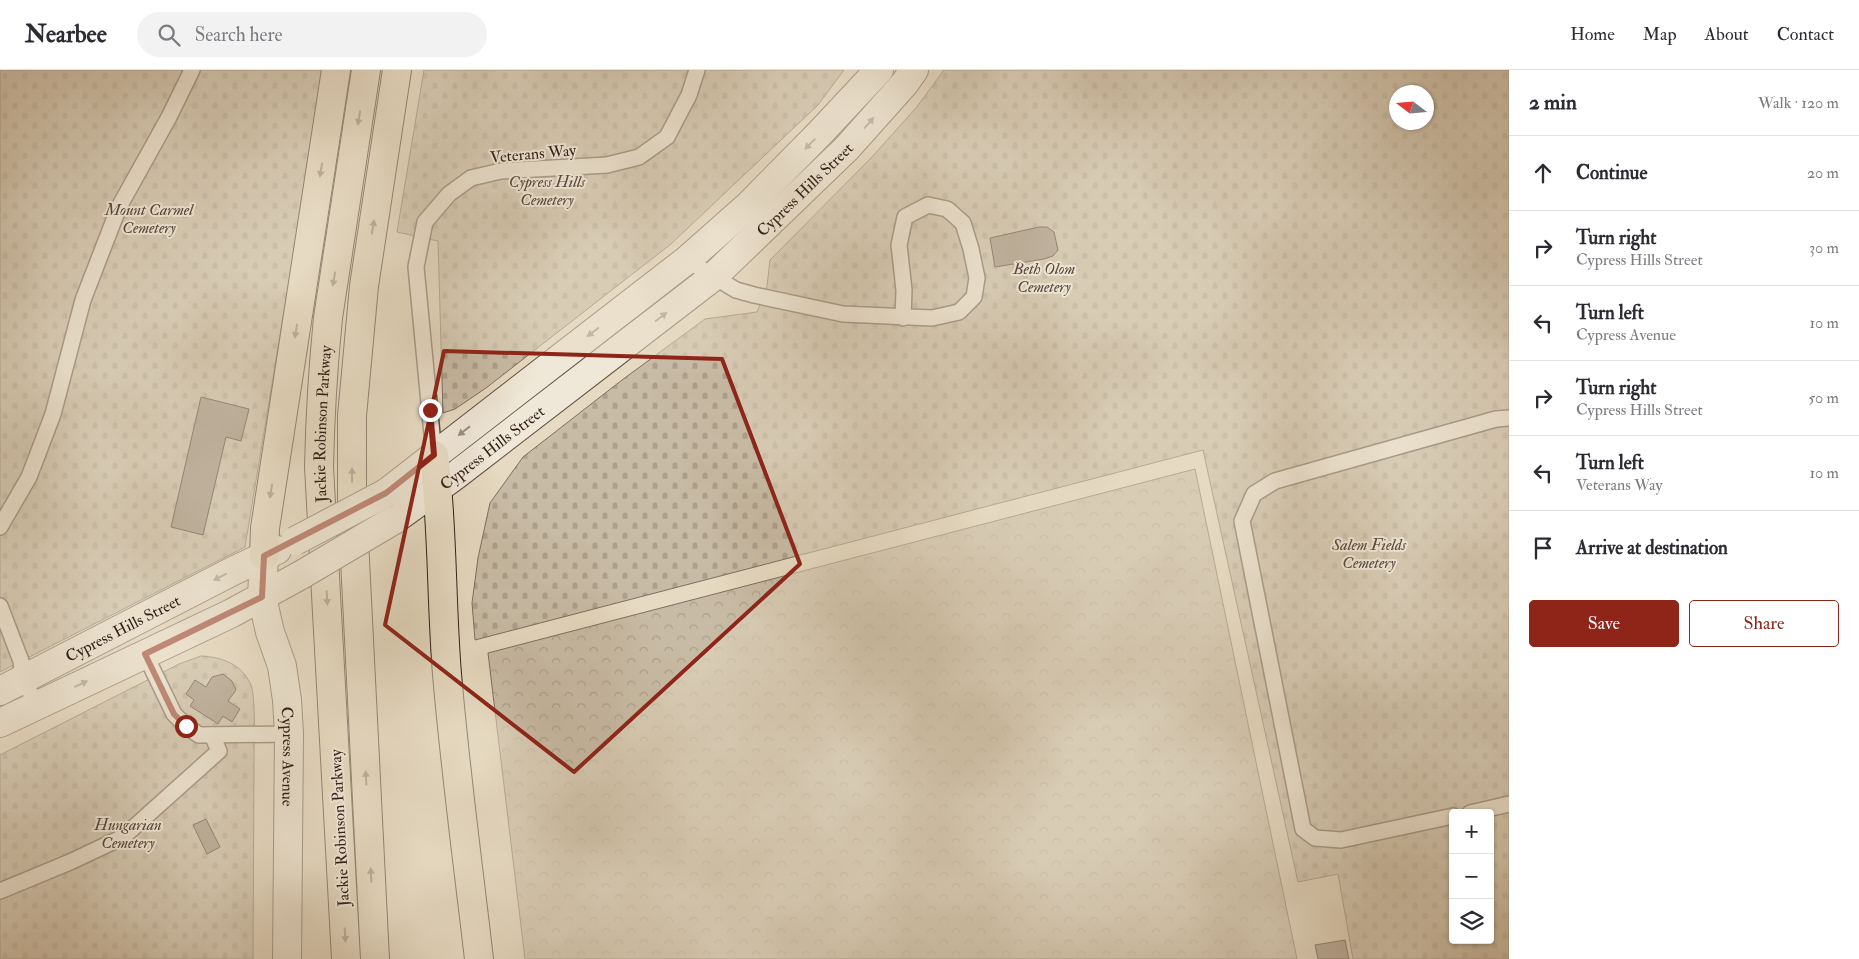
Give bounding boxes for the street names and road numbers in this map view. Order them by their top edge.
street label: Cypress Hills Street [753,139,858,241]
street label: Veterans Way [489,140,578,168]
street label: Jackie Robinson Parkway [310,344,337,504]
street label: Cypress Hills Street [436,402,549,494]
street label: Cypress Hills Street [62,591,184,667]
street label: Cypress Avenue [276,706,298,807]
street label: Jackie Robinson Parkway [326,748,355,908]

